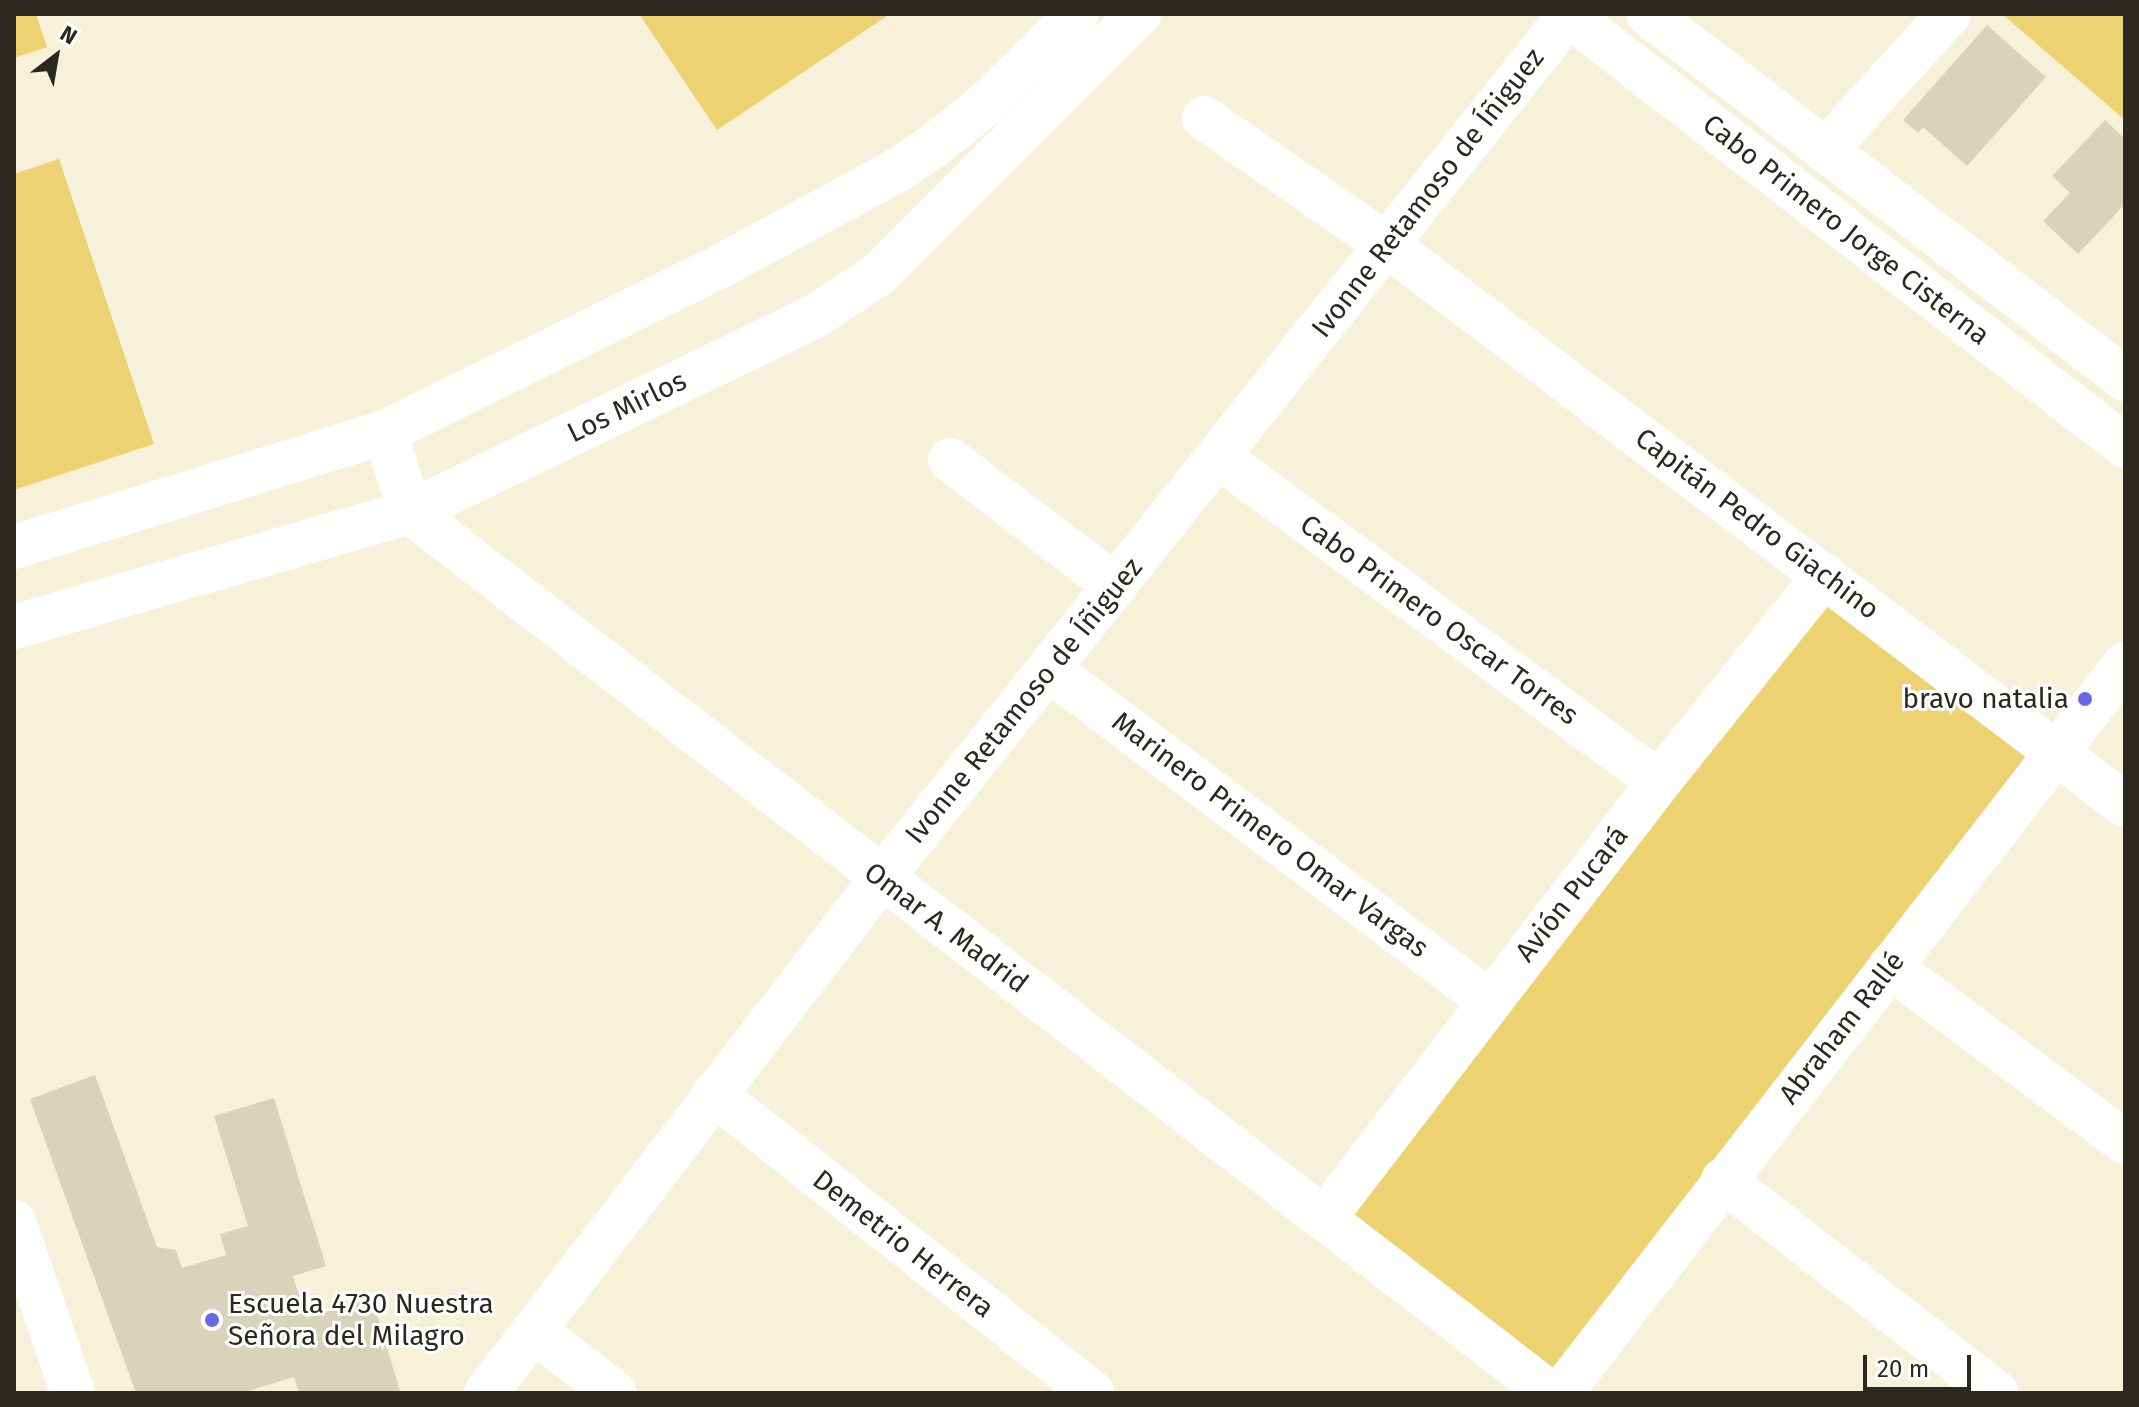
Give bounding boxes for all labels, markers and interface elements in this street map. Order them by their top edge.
north arrow [16,16,96,96]
text: N [55,20,82,50]
street label: Ivonne Retamoso de Íñiguez [1305,42,1551,344]
street label: Cabo Primero Jorge Cisterna [1696,108,1996,352]
street label: Los Mirlos [562,364,692,450]
street label: Capitán Pedro Giachino [1628,421,1886,627]
street label: Cabo Primero Oscar Torres [1293,508,1585,732]
street label: Ivonne Retamoso de Íñiguez [898,551,1150,851]
place label: bravo natalia [1902,682,2069,716]
marker: bravo natalia [2076,690,2094,708]
street label: Marinero Primero Omar Vargas [1105,705,1435,965]
street label: Avión Pucará [1509,819,1635,969]
street label: Omar A. Madrid [857,856,1035,1000]
street label: Abraham Rallé [1772,945,1912,1111]
street label: Demetrio Herrera [806,1163,1000,1325]
place label: Escuela 4730 Nuestra Señora del Milagro [228,1287,494,1353]
marker: Escuela 4730 Nuestra Señora del Milagro [203,1311,221,1329]
scale bar [1867,1339,1975,1389]
text: 20 m [1877,1355,1929,1383]

